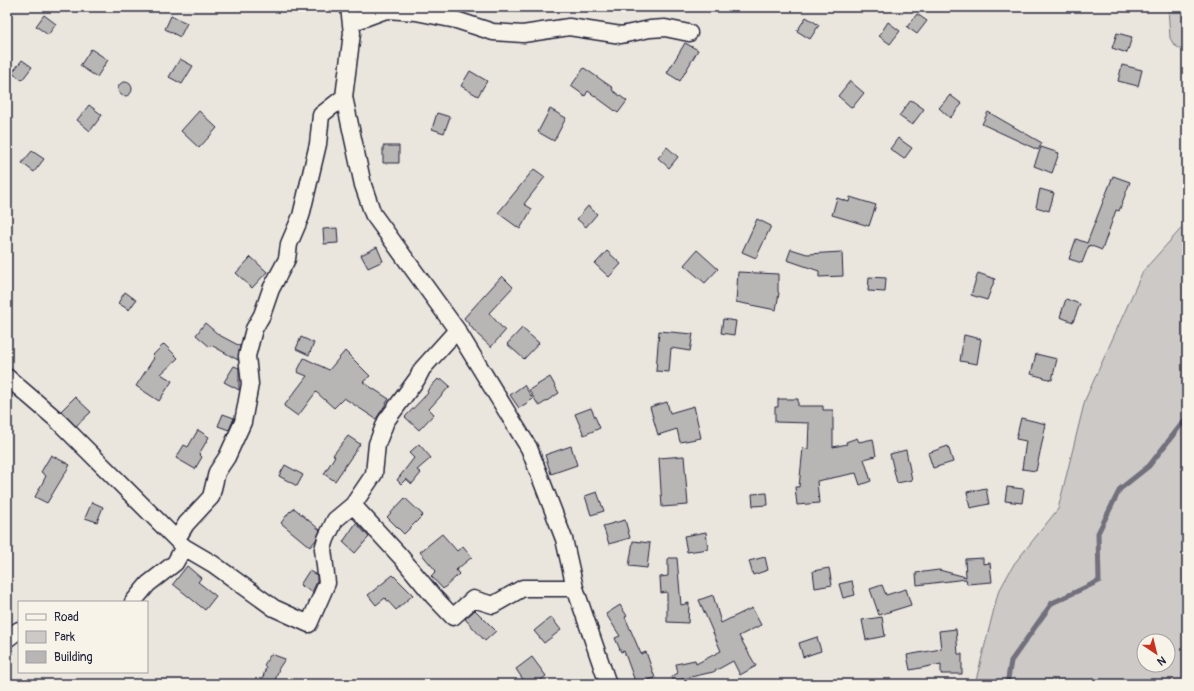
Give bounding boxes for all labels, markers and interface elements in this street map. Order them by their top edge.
legend [18,601,148,673]
text: Road [54,610,79,625]
text: Park [54,630,75,645]
north arrow [1136,633,1176,673]
text: Building [54,650,93,665]
text: N [1154,653,1168,669]

